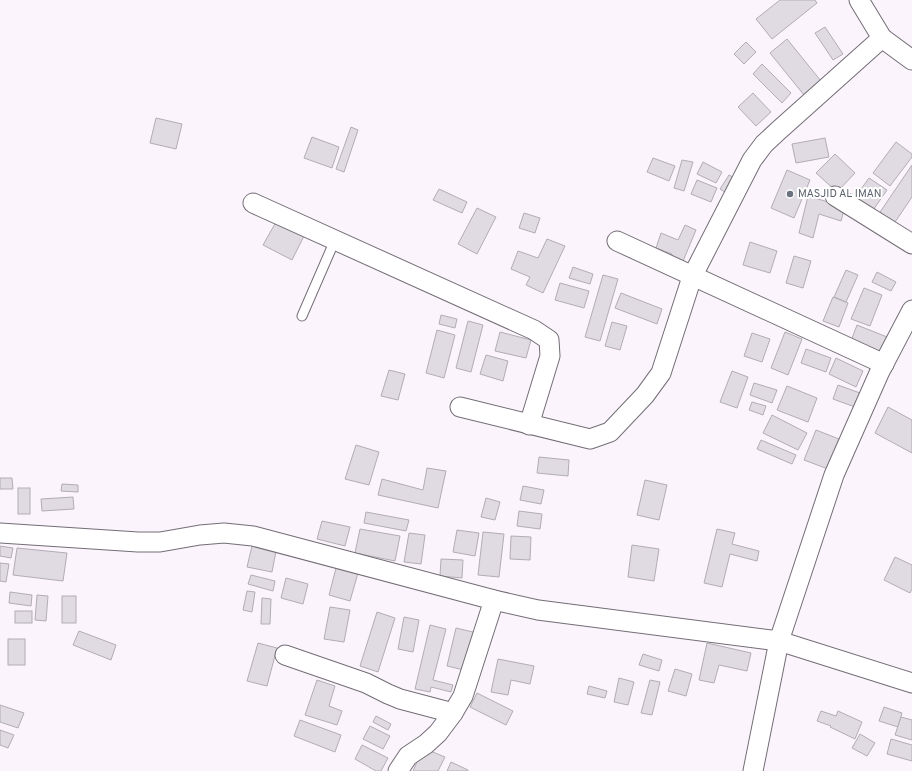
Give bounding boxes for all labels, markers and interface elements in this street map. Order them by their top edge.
place label: MASJID AL IMAN [798,187,882,201]
marker: MASJID AL IMAN [785,189,795,199]

